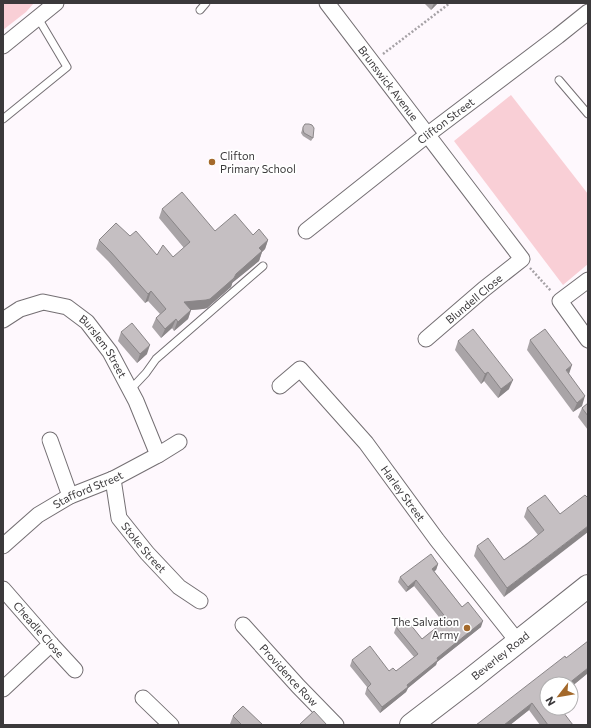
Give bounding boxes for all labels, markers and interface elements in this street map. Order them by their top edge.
street label: Brunswick Avenue [356,43,421,123]
street label: Clifton Street [414,94,477,146]
place label: Clifton Primary School [220,149,296,175]
marker: Clifton Primary School [207,157,217,167]
street label: Blundell Close [443,271,505,326]
street label: Burslem Street [77,312,130,380]
street label: Harley Street [379,463,428,524]
street label: Stafford Street [50,468,125,511]
street label: Stoke Street [119,519,169,576]
street label: Cheadle Close [11,599,67,660]
place label: The Salvation Army [391,615,459,641]
marker: The Salvation Army [462,623,472,633]
street label: Beverley Road [468,628,532,682]
street label: Providence Row [257,641,321,709]
north arrow [539,676,579,716]
text: N [542,695,558,708]

